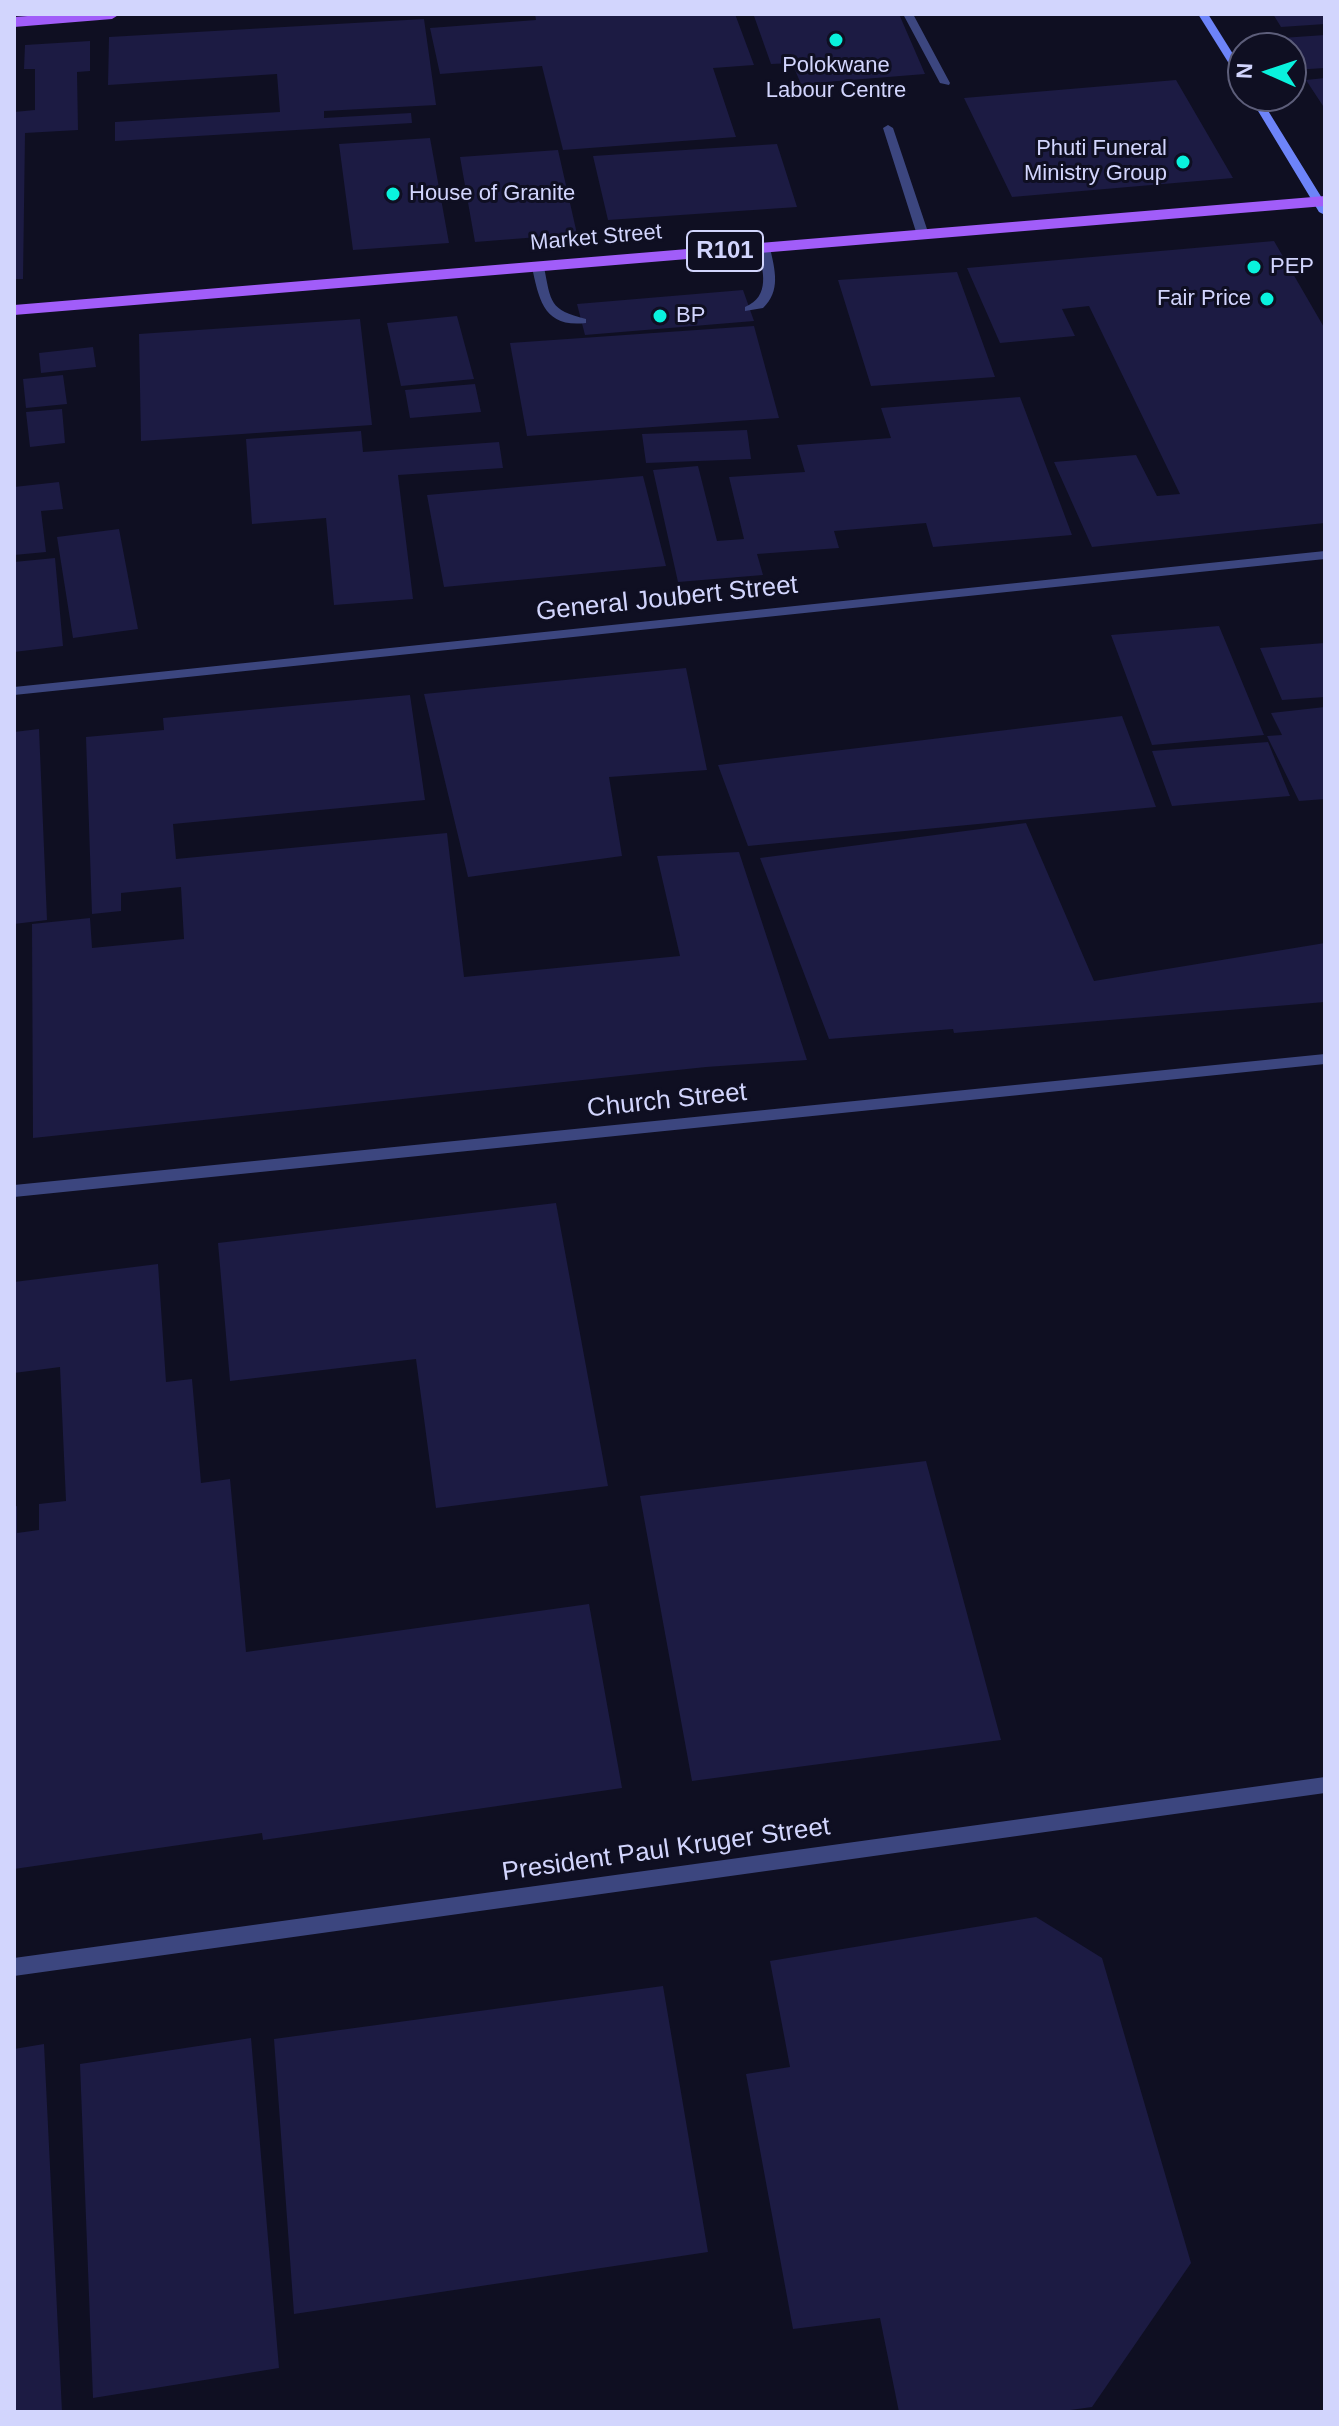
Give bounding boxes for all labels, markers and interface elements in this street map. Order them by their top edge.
marker: Polokwane Labour Centre [827,31,845,49]
north arrow [1227,32,1307,112]
place label: Polokwane Labour Centre [766,53,906,104]
text: N [1232,62,1257,79]
place label: Phuti Funeral Ministry Group [1024,136,1167,188]
marker: Phuti Funeral Ministry Group [1174,153,1192,171]
place label: House of Granite [409,181,575,207]
marker: House of Granite [384,185,402,203]
street label: Market Street [529,219,663,257]
road number: R101 [687,231,763,271]
place label: PEP [1270,254,1314,280]
marker: PEP [1245,258,1263,276]
place label: Fair Price [1157,286,1251,312]
marker: Fair Price [1258,290,1276,308]
place label: BP [676,303,705,329]
marker: BP [651,307,669,325]
street label: General Joubert Street [535,570,799,628]
street label: Church Street [586,1077,748,1125]
street label: President Paul Kruger Street [500,1812,832,1888]

